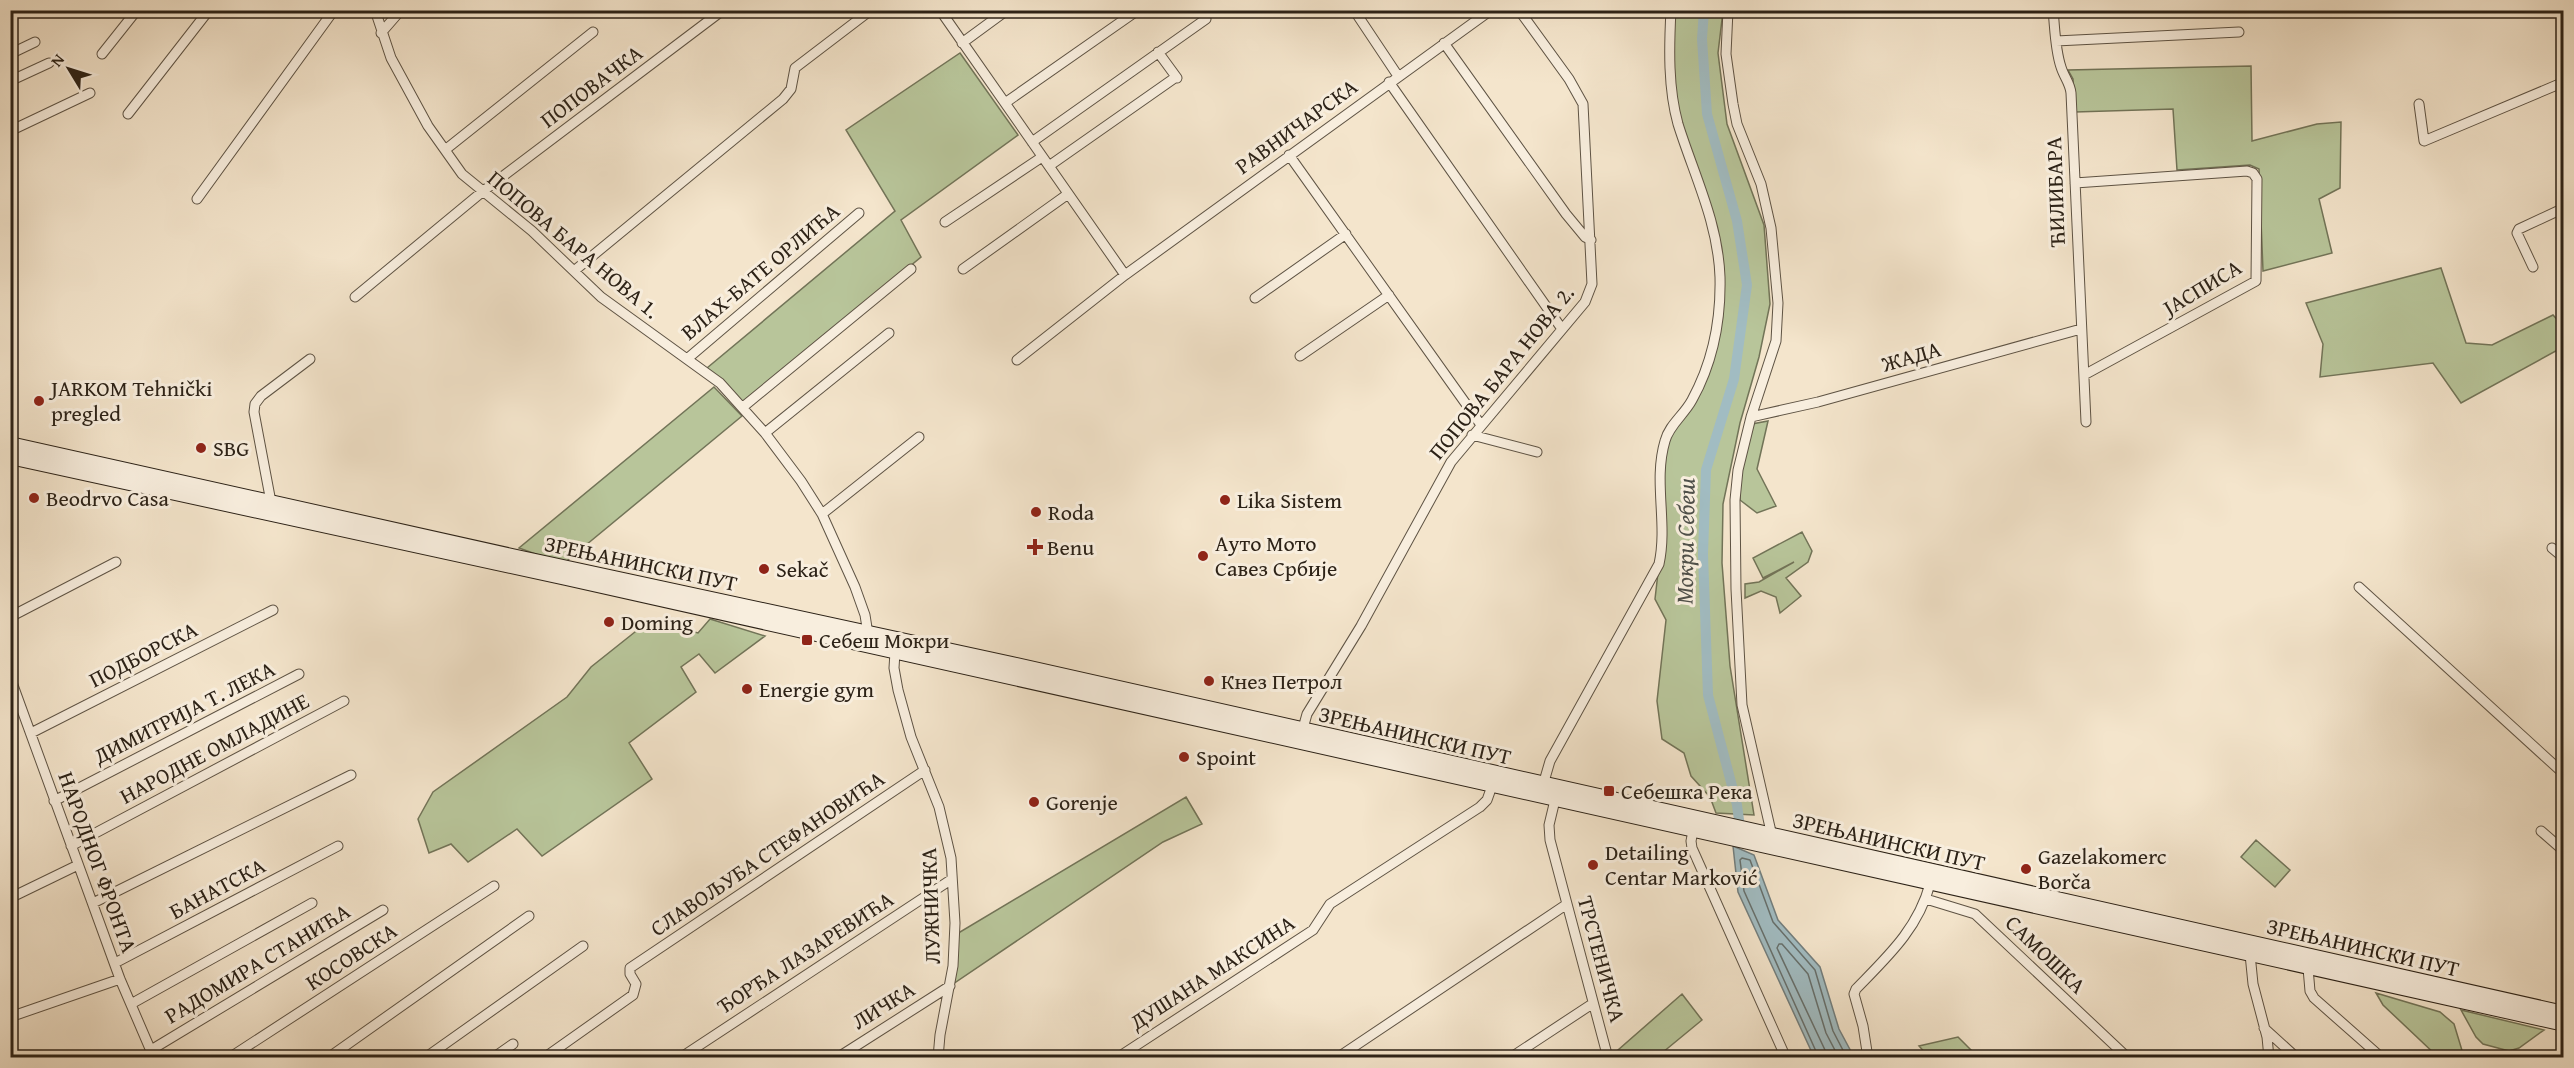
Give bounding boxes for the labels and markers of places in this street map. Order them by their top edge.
place label: JARKOM Tehnički pregled [48,372,212,429]
marker: JARKOM Tehnički pregled [32,394,46,408]
place label: SBG [213,432,249,464]
marker: SBG [194,441,208,455]
place label: Beodrvo Casa [46,482,170,514]
place label: Lika Sistem [1237,484,1342,516]
marker: Beodrvo Casa [27,491,41,505]
marker: Lika Sistem [1218,493,1232,507]
place label: Roda [1048,496,1095,528]
marker: Roda [1029,505,1043,519]
place label: Ауто Мото Савез Србије [1215,527,1337,584]
place label: Benu [1047,531,1094,563]
marker: Benu [1028,540,1042,554]
marker: Ауто Мото Савез Србије [1196,549,1210,563]
place label: Sekač [776,553,829,585]
marker: Sekač [757,562,771,576]
place label: Doming [621,606,693,638]
marker: Doming [602,615,616,629]
place label: Себеш Мокри [819,624,949,656]
marker: Себеш Мокри [800,633,814,647]
place label: Кнез Петрол [1221,665,1342,697]
place label: Energie gym [759,673,874,705]
marker: Кнез Петрол [1202,674,1216,688]
marker: Energie gym [740,682,754,696]
place label: Spoint [1196,741,1256,773]
marker: Spoint [1177,750,1191,764]
place label: Себешка Река [1621,775,1753,807]
marker: Себешка Река [1602,784,1616,798]
place label: Gorenje [1046,786,1118,818]
marker: Gorenje [1027,795,1041,809]
place label: Detailing Centar Marković [1605,836,1758,893]
place label: Gazelakomerc Borča [2038,840,2167,897]
marker: Detailing Centar Marković [1586,858,1600,872]
marker: Gazelakomerc Borča [2019,862,2033,876]

